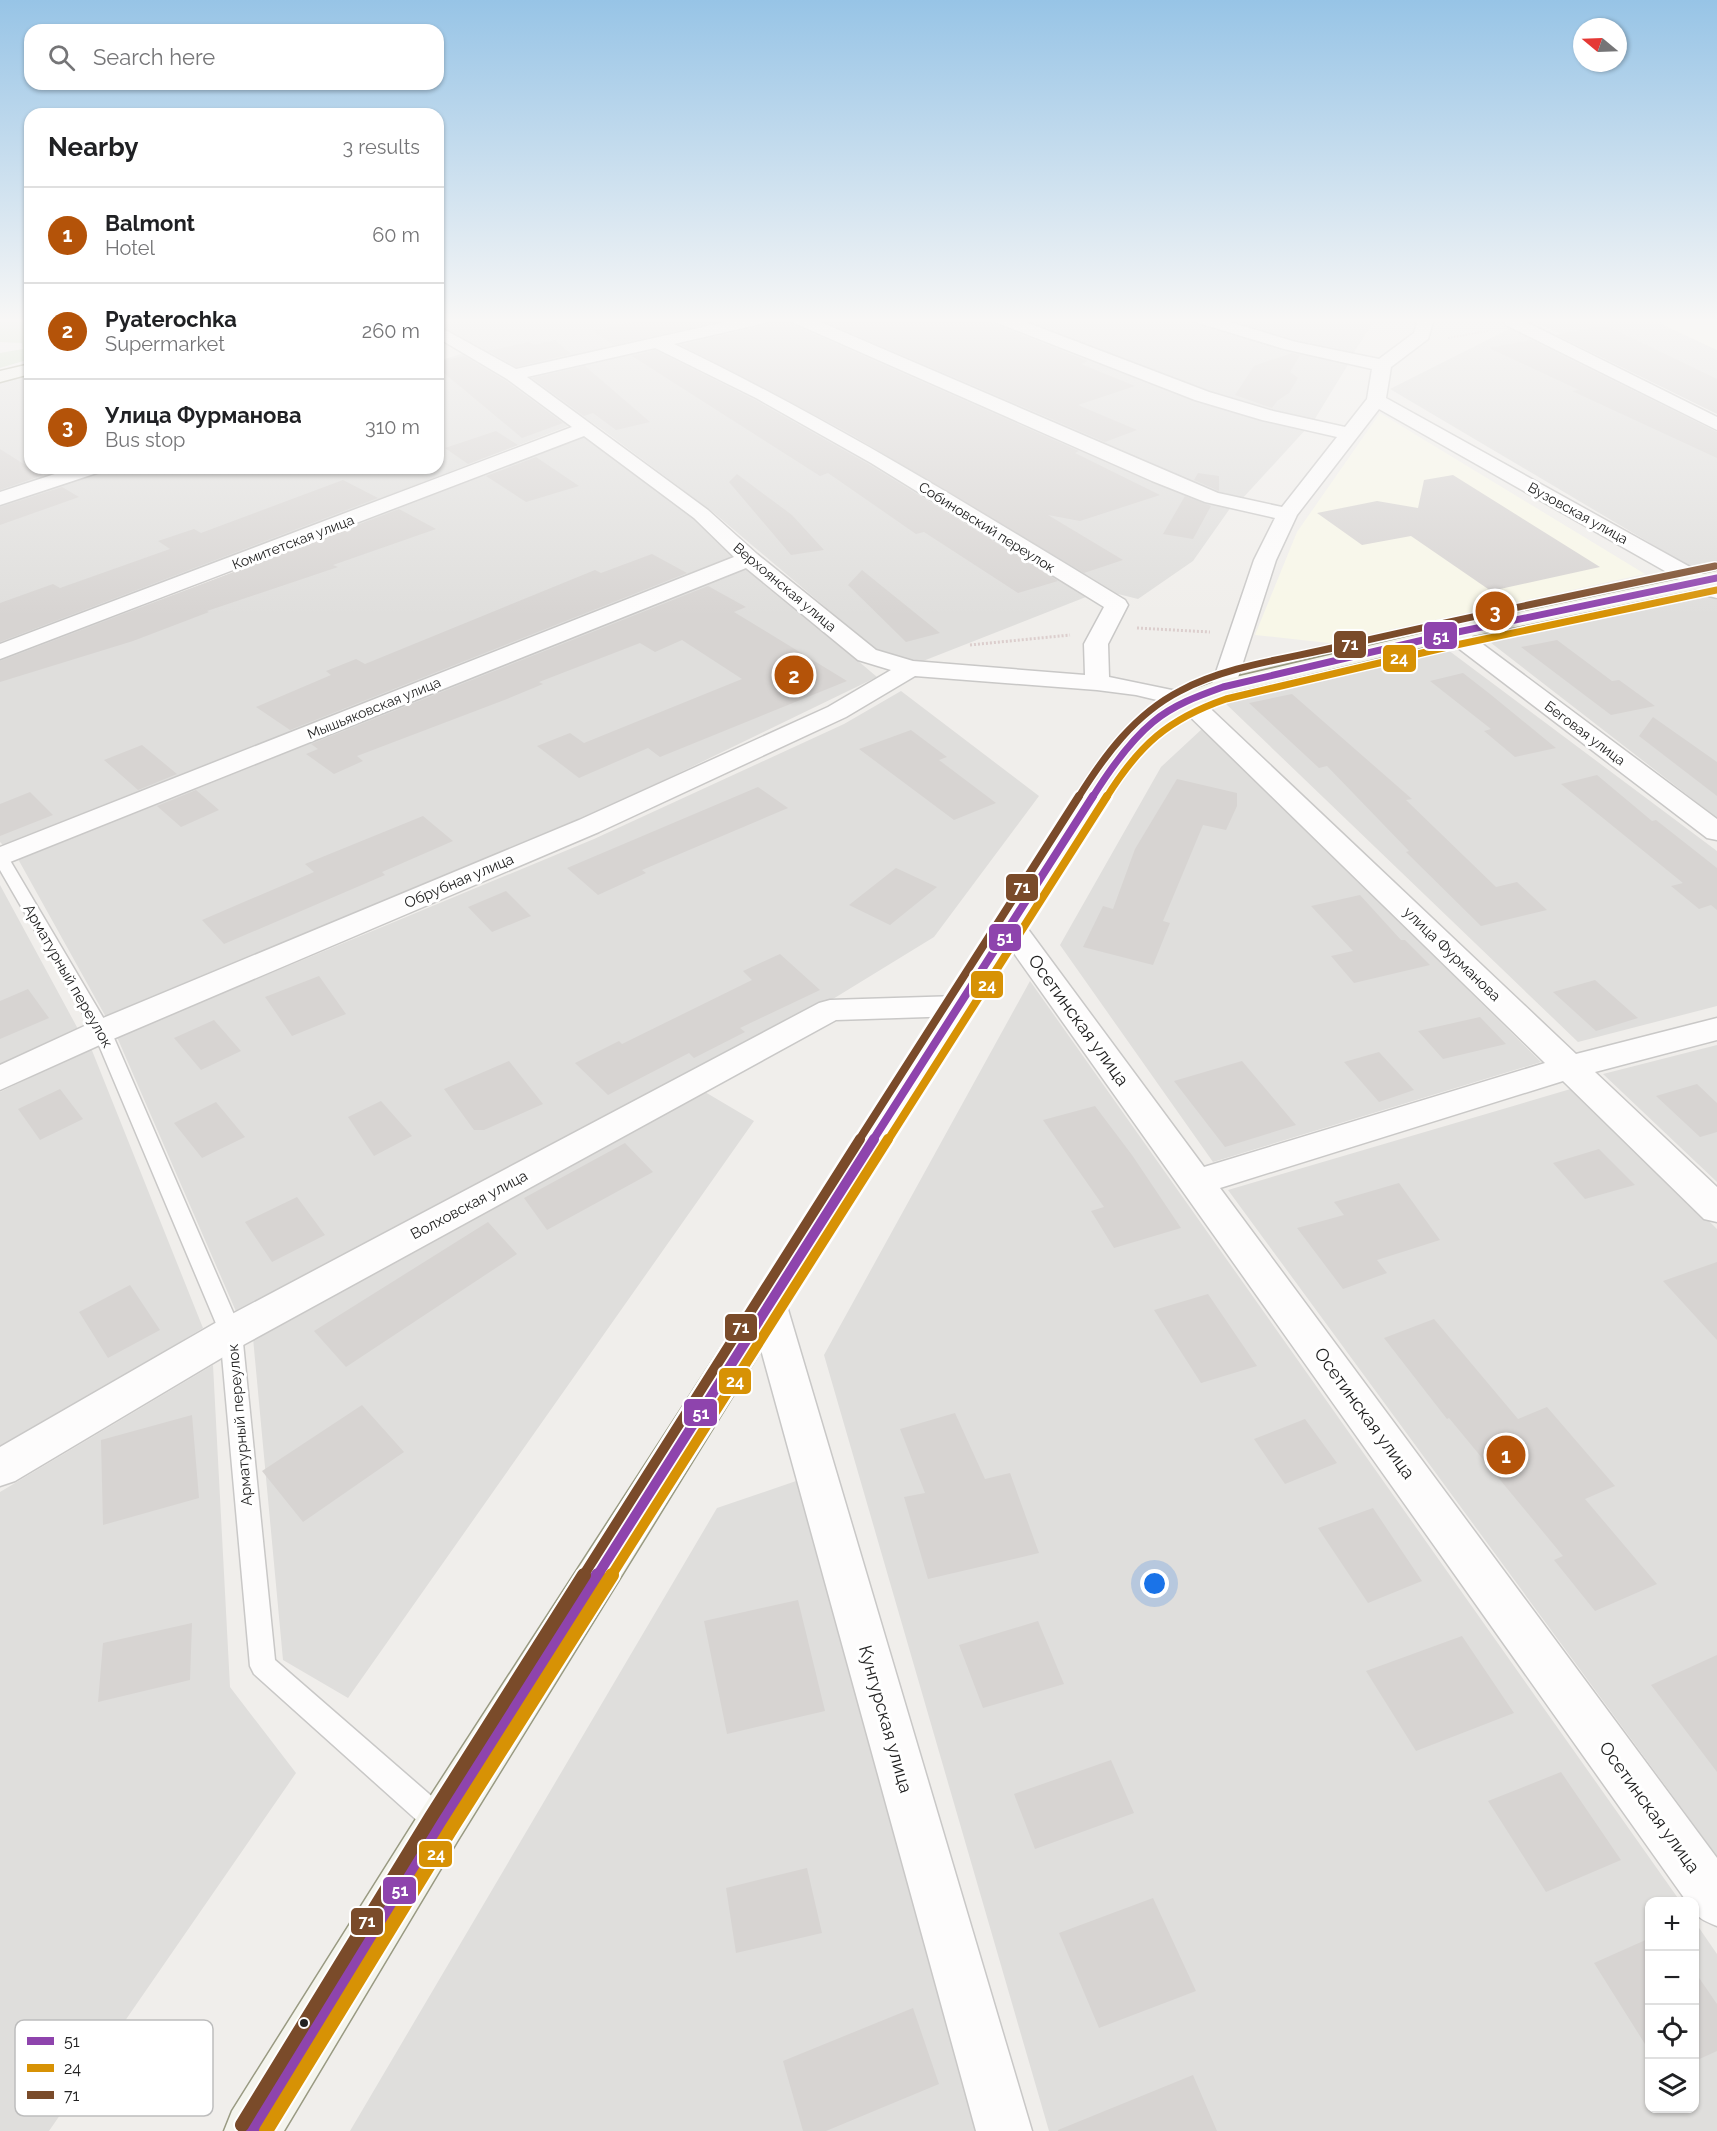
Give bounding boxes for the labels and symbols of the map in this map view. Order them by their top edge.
north arrow [1573,18,1627,72]
street label: Собиновский переулок [916,478,1058,576]
street label: Вузовская улица [1525,479,1631,547]
street label: Комитетская улица [230,511,356,573]
street label: Верхоянская улица [730,539,840,635]
pin: 3 [1476,588,1514,634]
line badge: 51 [1423,621,1458,650]
text: 51 [1433,627,1449,646]
line badge: 71 [1333,630,1367,659]
text: 71 [1342,635,1359,654]
line badge: 24 [1382,644,1417,673]
text: 24 [1390,649,1408,668]
pin: 2 [774,652,814,698]
street label: Мышьяковская улица [305,674,443,742]
street label: Беговая улица [1542,698,1628,768]
street label: Обрубная улица [402,850,516,912]
line badge: 71 [1005,873,1039,902]
text: 71 [1014,878,1031,897]
street label: Арматурный переулок [20,901,117,1051]
street label: улица Фурманова [1400,903,1504,1005]
line badge: 51 [988,923,1022,952]
text: 51 [997,928,1013,947]
street label: Осетинская улица [1024,950,1134,1090]
line badge: 24 [970,970,1004,999]
text: 24 [978,976,996,995]
street label: Волховская улица [407,1167,531,1243]
line badge: 71 [724,1313,758,1342]
text: 71 [733,1318,750,1337]
street label: Арматурный переулок [224,1343,256,1507]
street label: Осетинская улица [1310,1343,1420,1483]
line badge: 24 [718,1367,752,1395]
text: 24 [726,1372,744,1391]
line badge: 51 [683,1398,718,1427]
text: 51 [693,1404,709,1423]
pin: 1 [1486,1432,1526,1478]
your location [1140,1569,1169,1598]
street label: Кунгурская улица [855,1643,917,1795]
street label: Осетинская улица [1595,1737,1705,1877]
line badge: 24 [418,1840,453,1868]
text: 24 [427,1845,445,1864]
line badge: 51 [382,1876,417,1905]
text: 51 [392,1881,408,1900]
line badge: 71 [350,1907,384,1936]
text: 71 [359,1912,376,1931]
unlabelled marker [298,2017,310,2029]
legend [15,2020,213,2116]
text: 51 [64,2032,80,2051]
text: 24 [64,2059,81,2078]
text: 71 [64,2086,80,2105]

